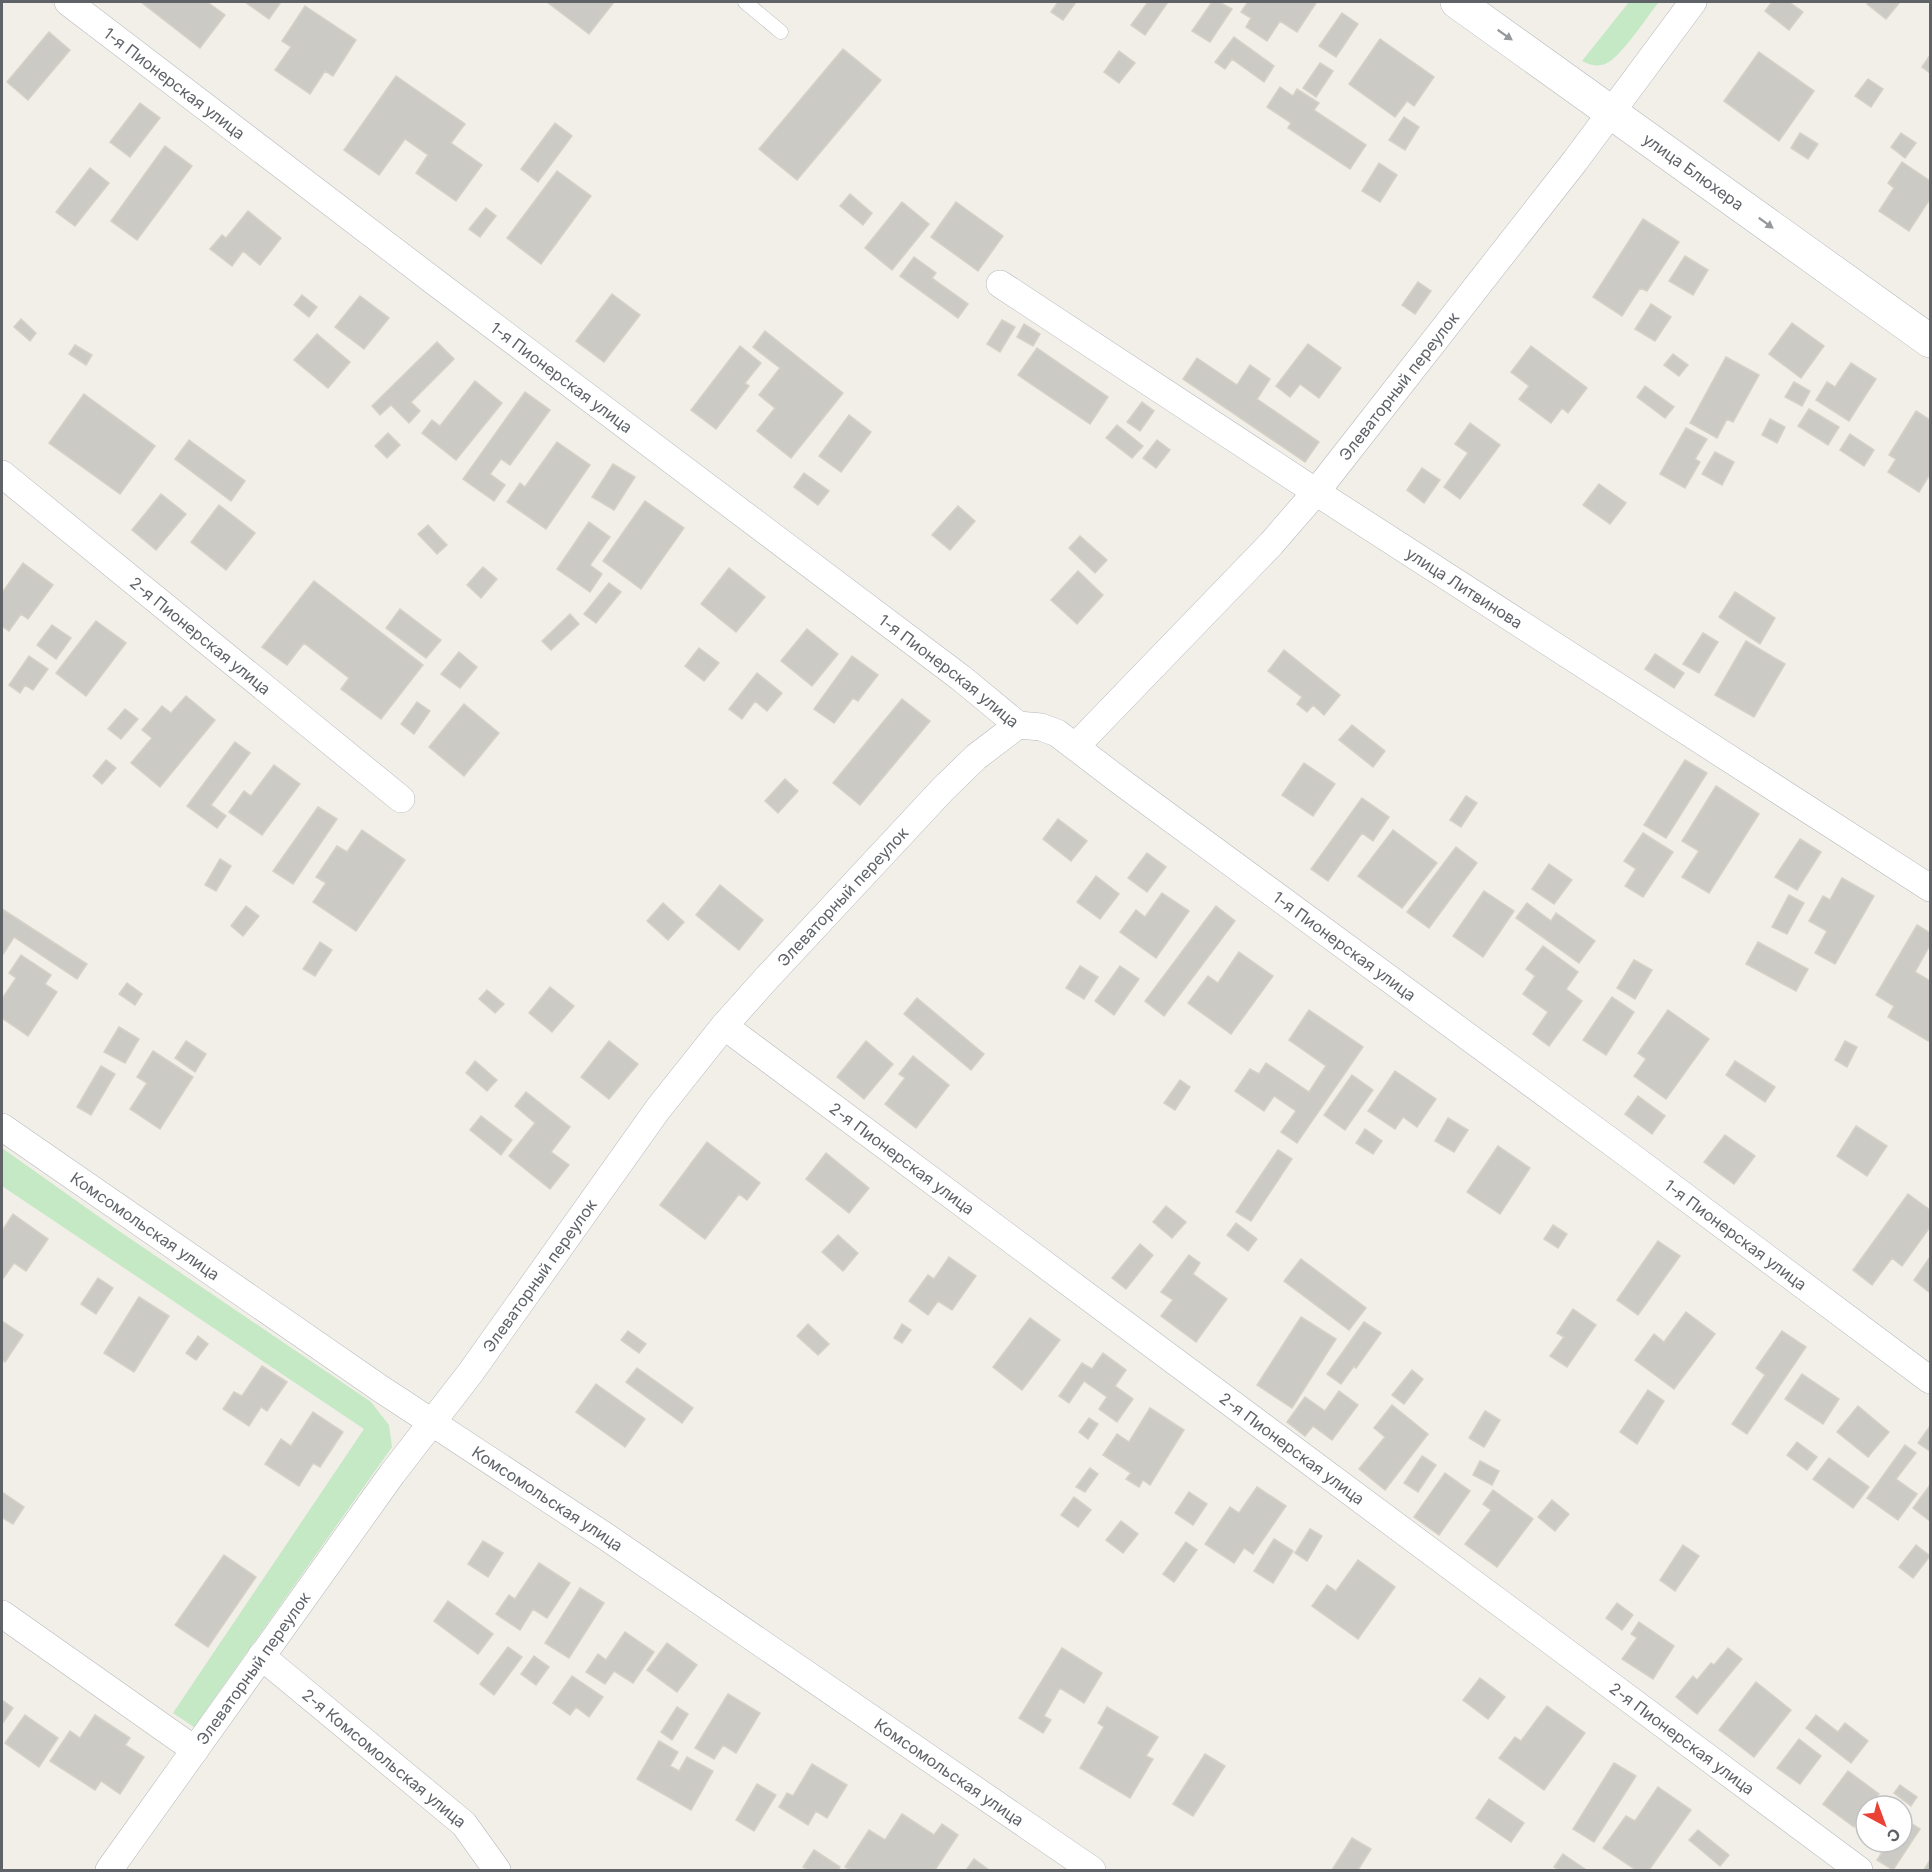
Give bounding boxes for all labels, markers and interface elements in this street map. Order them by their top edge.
street label: 1-я Пионерская улица [100,23,249,144]
one-way arrow [1497,29,1513,41]
street label: улица Блюхера [1639,129,1748,214]
one-way arrow [1757,217,1773,229]
street label: Элеваторный переулок [1335,307,1463,464]
street label: 1-я Пионерская улица [487,317,636,437]
street label: улица Литвинова [1402,543,1527,633]
street label: 2-я Пионерская улица [126,572,275,699]
street label: 1-я Пионерская улица [875,610,1023,732]
street label: Элеваторный переулок [773,823,913,971]
street label: 1-я Пионерская улица [1269,887,1420,1005]
street label: 2-я Пионерская улица [826,1098,979,1219]
street label: Комсомольская улица [67,1168,223,1284]
street label: 1-я Пионерская улица [1661,1175,1811,1294]
street label: Элеваторный переулок [478,1195,601,1356]
street label: 2-я Пионерская улица [1216,1388,1369,1509]
street label: Комсомольская улица [468,1442,627,1555]
street label: Элеваторный переулок [192,1588,315,1749]
street label: 2-я Пионерская улица [1606,1678,1759,1799]
street label: 2-я Комсомольская улица [298,1684,470,1832]
street label: Комсомольская улица [871,1714,1028,1830]
north arrow [1854,1794,1914,1854]
text: С [1883,1824,1905,1847]

